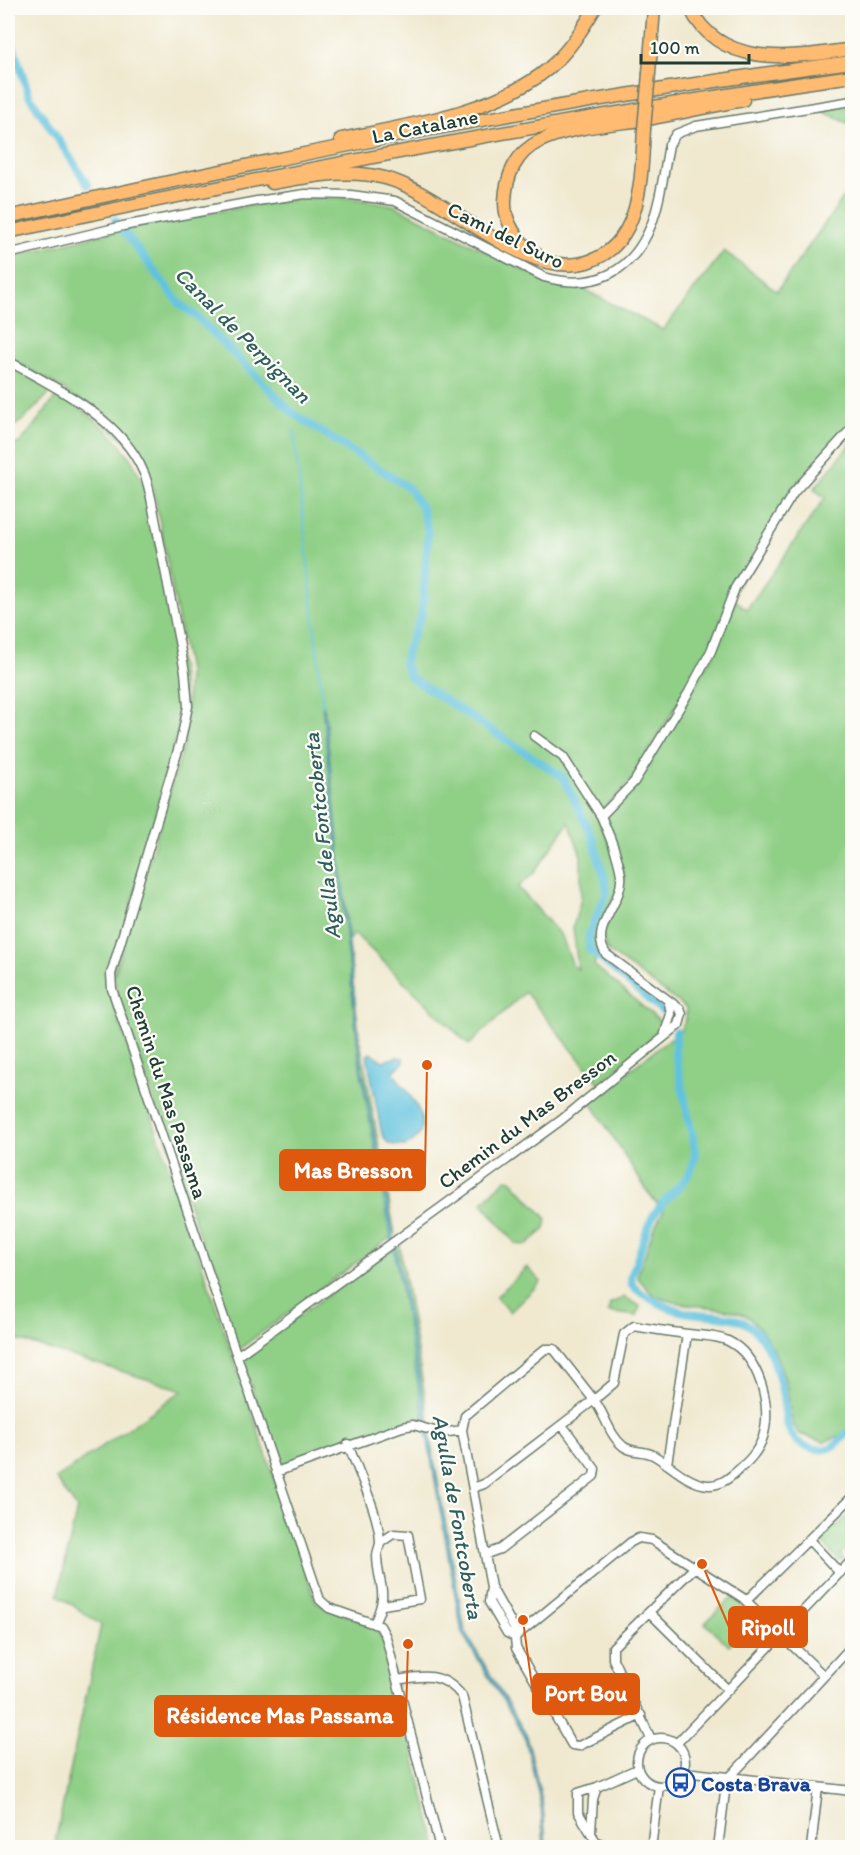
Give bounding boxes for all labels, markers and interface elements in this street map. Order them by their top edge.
scale bar [641,27,749,65]
text: 100 m [650,37,700,59]
street label: La Catalane [370,103,480,149]
street label: Cami del Suro [444,196,568,274]
water label: Canal de Perpignan [169,261,317,409]
water label: Agulla de Fontcoberta [298,731,346,940]
street label: Chemin du Mas Passama [121,982,213,1202]
street label: Chemin du Mas Bresson [433,1044,621,1194]
callout: Mas Bresson [280,1150,425,1190]
text: Mas Bresson [294,1157,413,1184]
water label: Agulla de Fontcoberta [427,1413,489,1622]
callout: Ripoll [729,1607,807,1647]
text: Ripoll [741,1614,796,1641]
callout: Port Bou [533,1674,639,1714]
text: Port Bou [545,1680,628,1707]
callout: Résidence Mas Passama [155,1696,406,1736]
text: Résidence Mas Passama [167,1702,394,1729]
bus stop icon: Costa Brava [664,1767,696,1799]
place label: Costa Brava [701,1771,812,1796]

